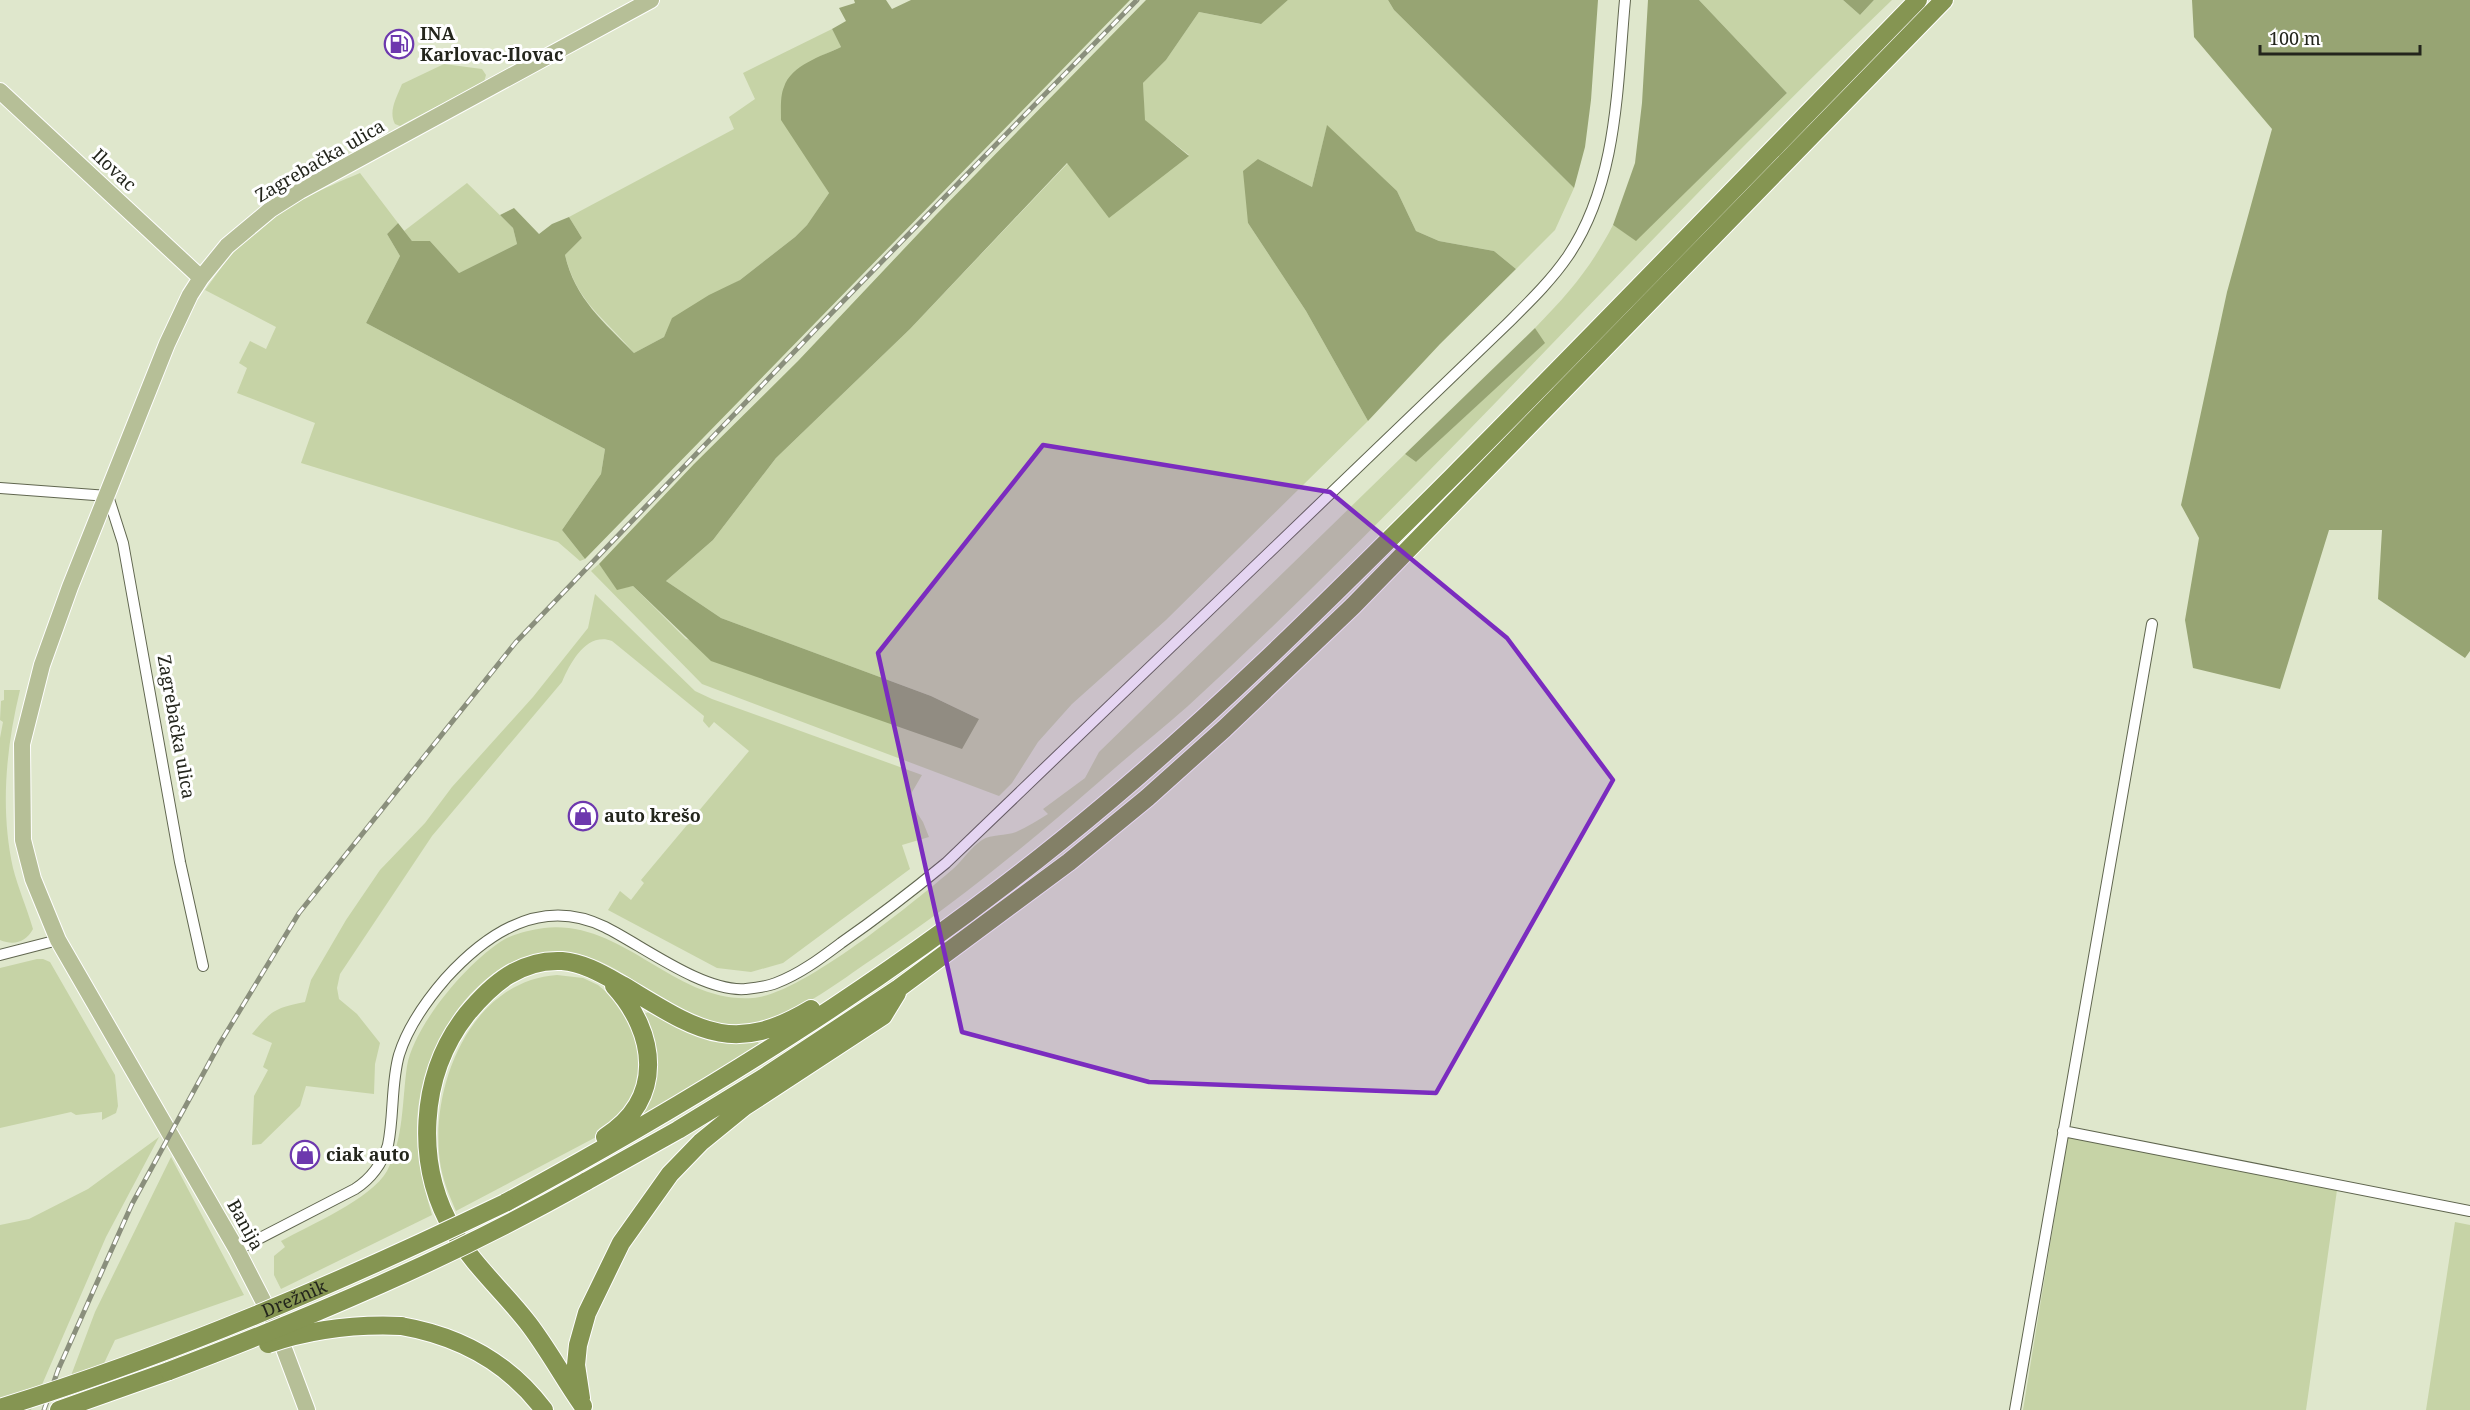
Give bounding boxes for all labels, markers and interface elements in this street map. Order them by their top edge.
scale bar [2260,18,2420,56]
place label: INA Karlovac-Ilovac [420,21,563,66]
text: 100 m [2269,26,2321,50]
fuel station icon: INA Karlovac-Ilovac [383,28,415,60]
street label: Zagrebačka ulica [250,113,389,207]
street label: Ilovac [87,143,142,196]
street label: Zagrebačka ulica [153,653,201,801]
shop icon: auto krešo [567,800,599,832]
place label: auto krešo [604,803,701,827]
shop icon: ciak auto [289,1139,321,1171]
place label: ciak auto [326,1142,410,1166]
street label: Banija [222,1195,270,1254]
street label: Drežnik [258,1273,331,1322]

